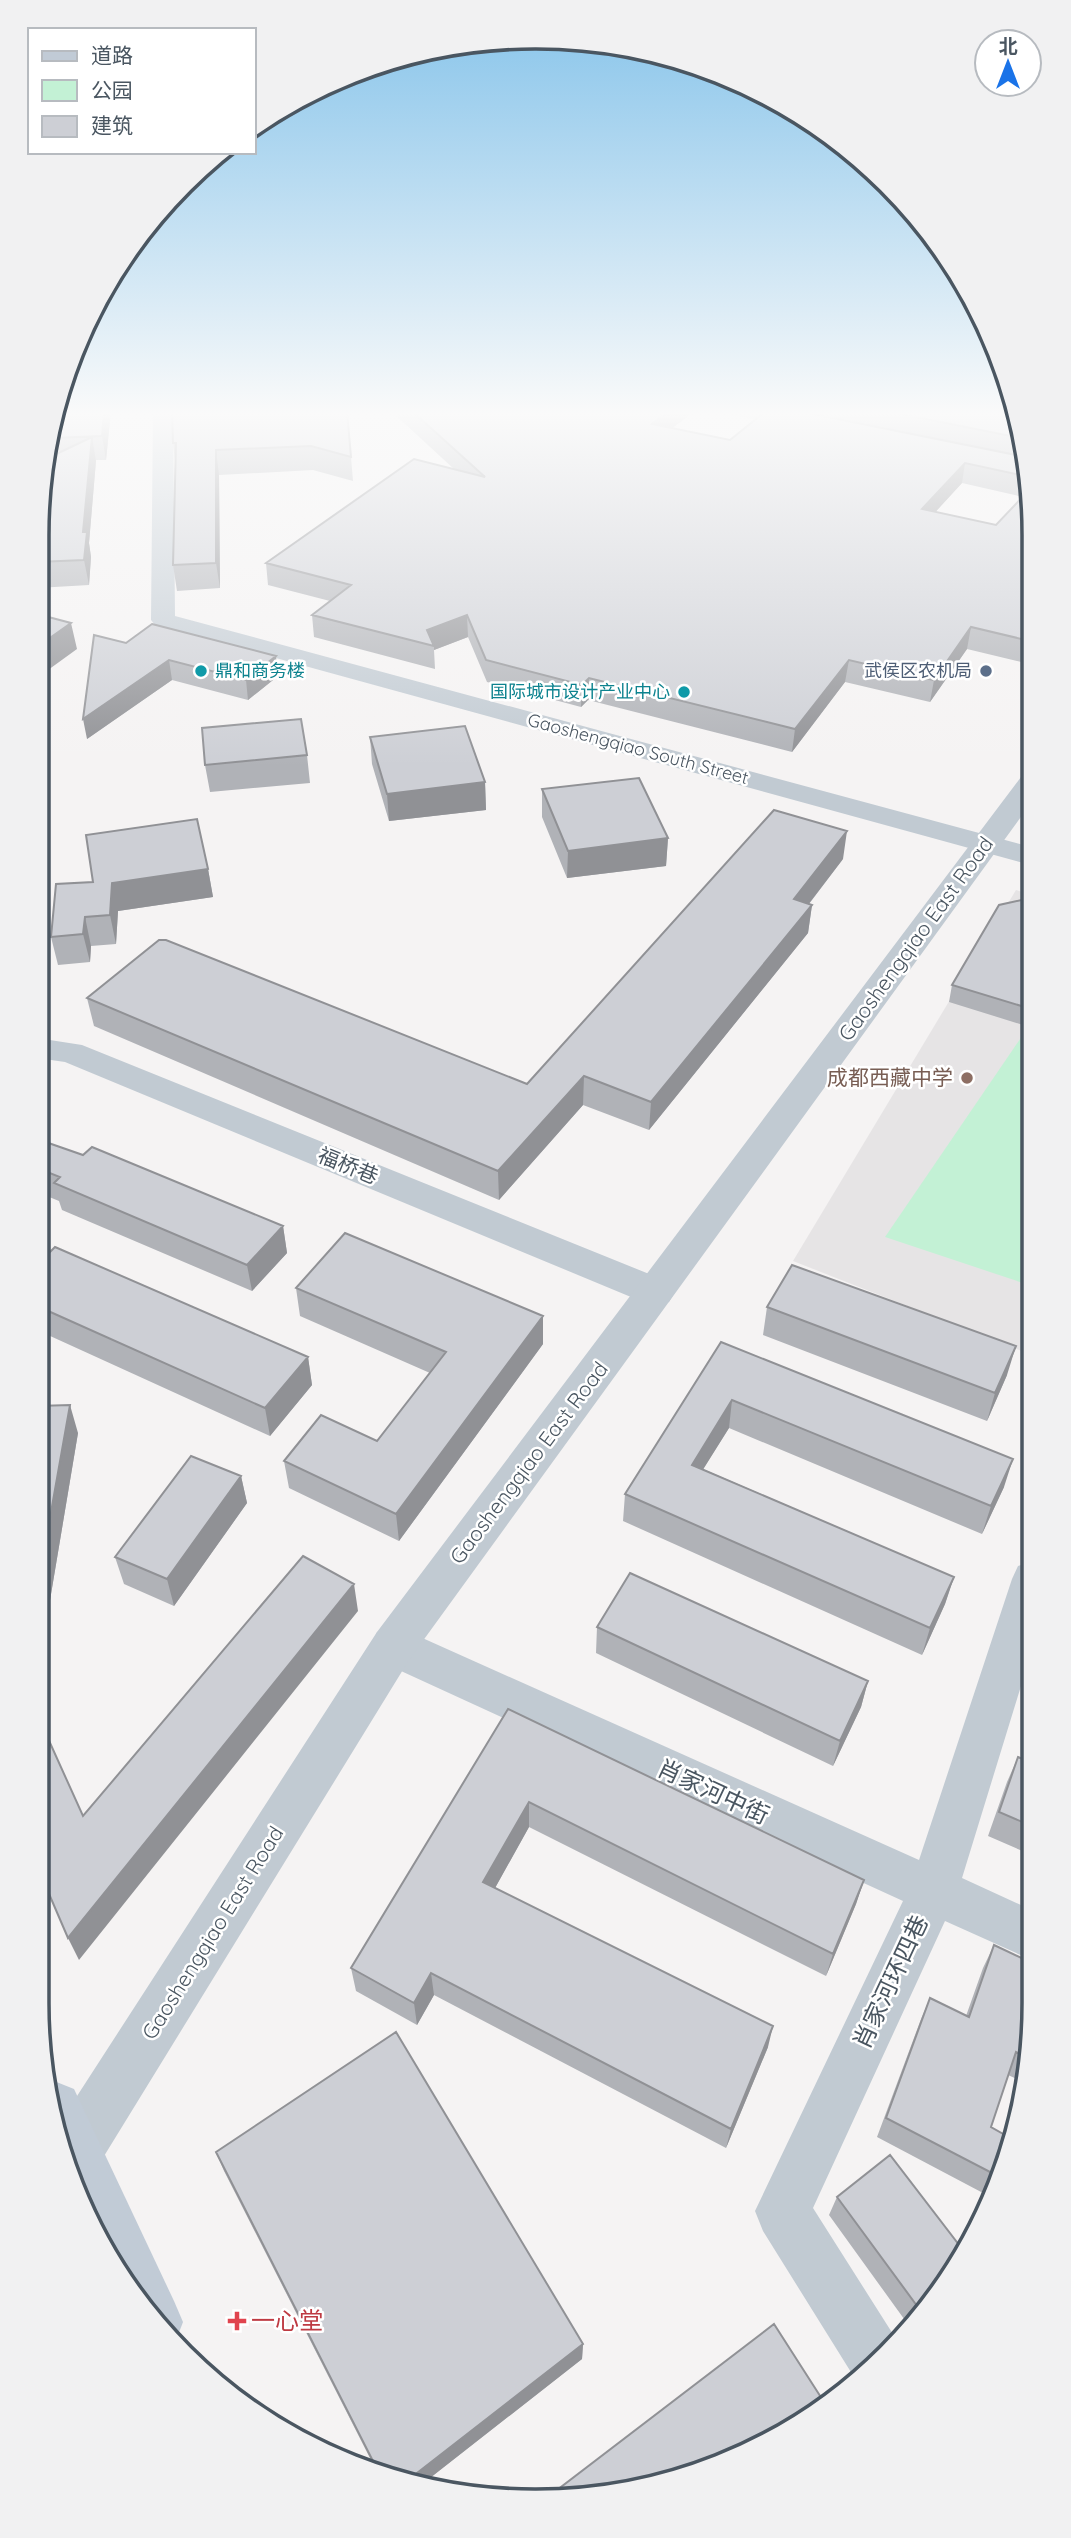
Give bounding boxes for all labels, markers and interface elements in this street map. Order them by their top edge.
legend [28,28,256,154]
north arrow [973,28,1043,98]
text: 北 [998,34,1018,58]
text: 道路 [91,42,133,68]
text: 公园 [91,77,133,103]
text: 建筑 [91,112,133,138]
place label: 鼎和商务楼 [215,659,305,682]
place label: 武侯区农机局 [864,659,972,682]
marker: 鼎和商务楼 [193,663,209,679]
marker: 武侯区农机局 [978,663,994,679]
place label: 国际城市设计产业中心 [490,680,670,703]
marker: 国际城市设计产业中心 [676,684,692,700]
street label: Gaoshengqiao South Street [525,708,751,789]
street label: Gaoshengqiao East Road [832,831,998,1046]
place label: 成都西藏中学 [827,1064,953,1090]
marker: 成都西藏中学 [959,1070,975,1086]
street label: 福桥巷 [314,1141,382,1189]
street label: Gaoshengqiao East Road [444,1356,613,1569]
street label: 肖家河中街 [653,1752,774,1830]
street label: Gaoshengqiao East Road [136,1821,289,2044]
street label: 肖家河环四巷 [846,1910,934,2053]
place label: 一心堂 [251,2305,323,2335]
marker: 一心堂 [229,2313,245,2329]

